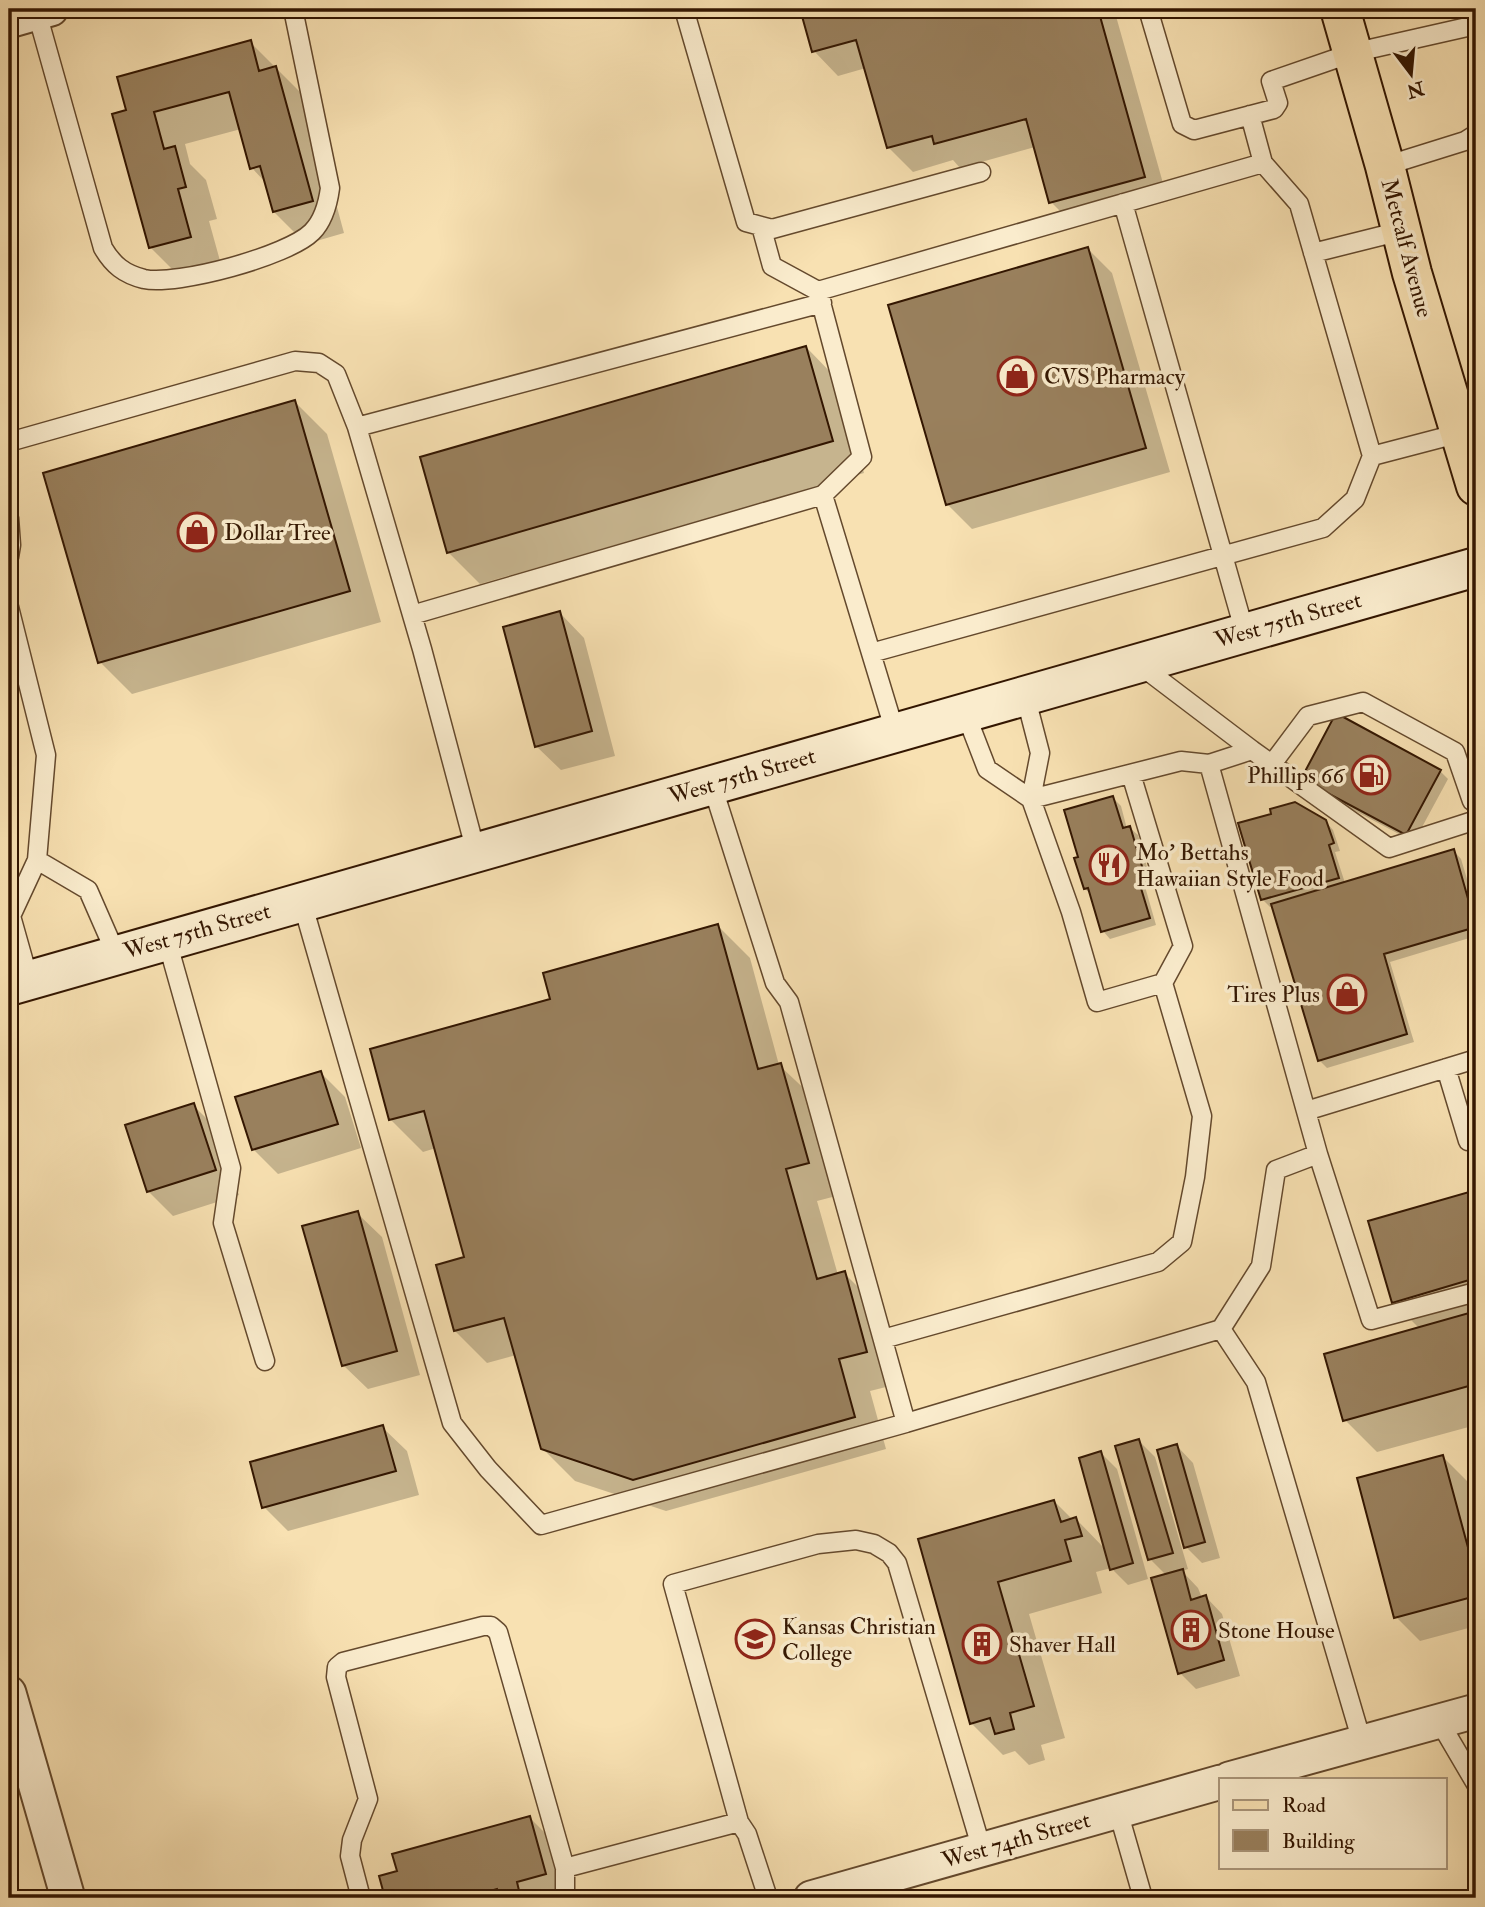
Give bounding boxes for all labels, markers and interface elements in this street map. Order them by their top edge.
north arrow [1376,38,1446,108]
text: N [1403,75,1428,104]
street label: Metcalf Avenue [1375,175,1440,321]
shop icon: CVS Pharmacy [996,355,1038,397]
place label: CVS Pharmacy [1044,362,1186,391]
shop icon: Dollar Tree [176,511,218,553]
place label: Dollar Tree [224,518,331,547]
street label: West 75th Street [1210,585,1365,655]
street label: West 75th Street [664,741,819,811]
fuel station icon: Phillips 66 [1350,754,1392,796]
place label: Phillips 66 [1247,761,1345,791]
place label: Mo' Bettahs Hawaiian Style Food [1136,838,1324,893]
restaurant icon: Mo' Bettahs Hawaiian Style Food [1088,844,1130,886]
street label: West 75th Street [119,896,274,966]
shop icon: Tires Plus [1326,973,1368,1015]
place label: Tires Plus [1227,980,1320,1009]
building icon: Stone House [1170,1609,1212,1651]
place label: Kansas Christian College [782,1612,936,1667]
place label: Stone House [1218,1616,1335,1645]
school or university icon: Kansas Christian College [734,1618,776,1660]
building icon: Shaver Hall [961,1623,1003,1665]
place label: Shaver Hall [1009,1630,1116,1659]
legend [1219,1778,1446,1868]
text: Road [1282,1792,1327,1819]
street label: West 74th Street [937,1805,1094,1875]
text: Building [1282,1828,1355,1855]

